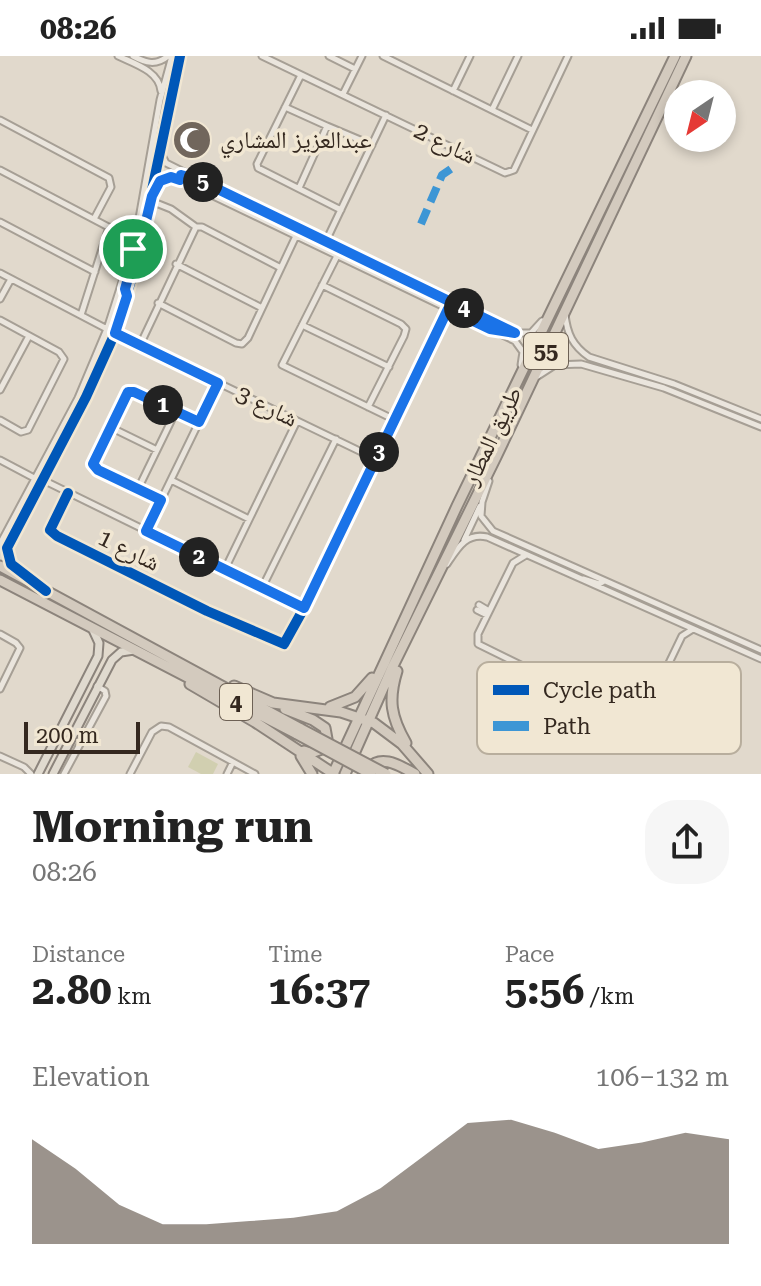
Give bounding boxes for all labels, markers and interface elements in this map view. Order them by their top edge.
text: 08:26 [40,11,117,46]
north arrow [664,80,736,152]
map controls [664,80,736,152]
street label: شارع 2 [409,116,480,171]
mosque icon: عبدالعزيز المشاري [171,119,213,161]
place label: عبدالعزيز المشاري [220,126,372,159]
pin: 5 [183,162,223,202]
text: 5 [197,169,209,194]
pin [99,215,167,283]
icon: arrive [111,227,155,271]
pin: 4 [444,288,484,328]
text: 4 [458,295,470,320]
road number: 55 [524,333,568,369]
street label: شارع 3 [231,379,302,434]
street label: طريق المطار [456,382,528,491]
pin: 1 [143,385,183,425]
text: 1 [157,392,169,417]
pin: 3 [359,432,399,472]
text: 3 [373,439,385,464]
street label: شارع 1 [93,523,164,578]
pin: 2 [179,537,219,577]
text: 2 [193,544,205,569]
legend [477,662,741,754]
text: Cycle path [543,678,657,703]
road number: 4 [220,684,252,720]
text: Path [543,714,591,739]
scale bar [24,718,140,754]
text: 200 m [36,723,99,748]
button: share [645,800,729,884]
text: Morning run [32,801,313,853]
text: 08:26 [32,857,97,887]
text: Distance [32,942,125,967]
text: Time [268,942,322,967]
text: Pace [505,942,554,967]
text: 2.80 [32,967,112,1014]
text: 16:37 [268,967,370,1014]
text: 5:56 [505,967,584,1014]
text: km [112,984,151,1009]
text: /km [584,984,634,1009]
text: Elevation [32,1062,150,1092]
text: 106–132 m [596,1062,729,1092]

